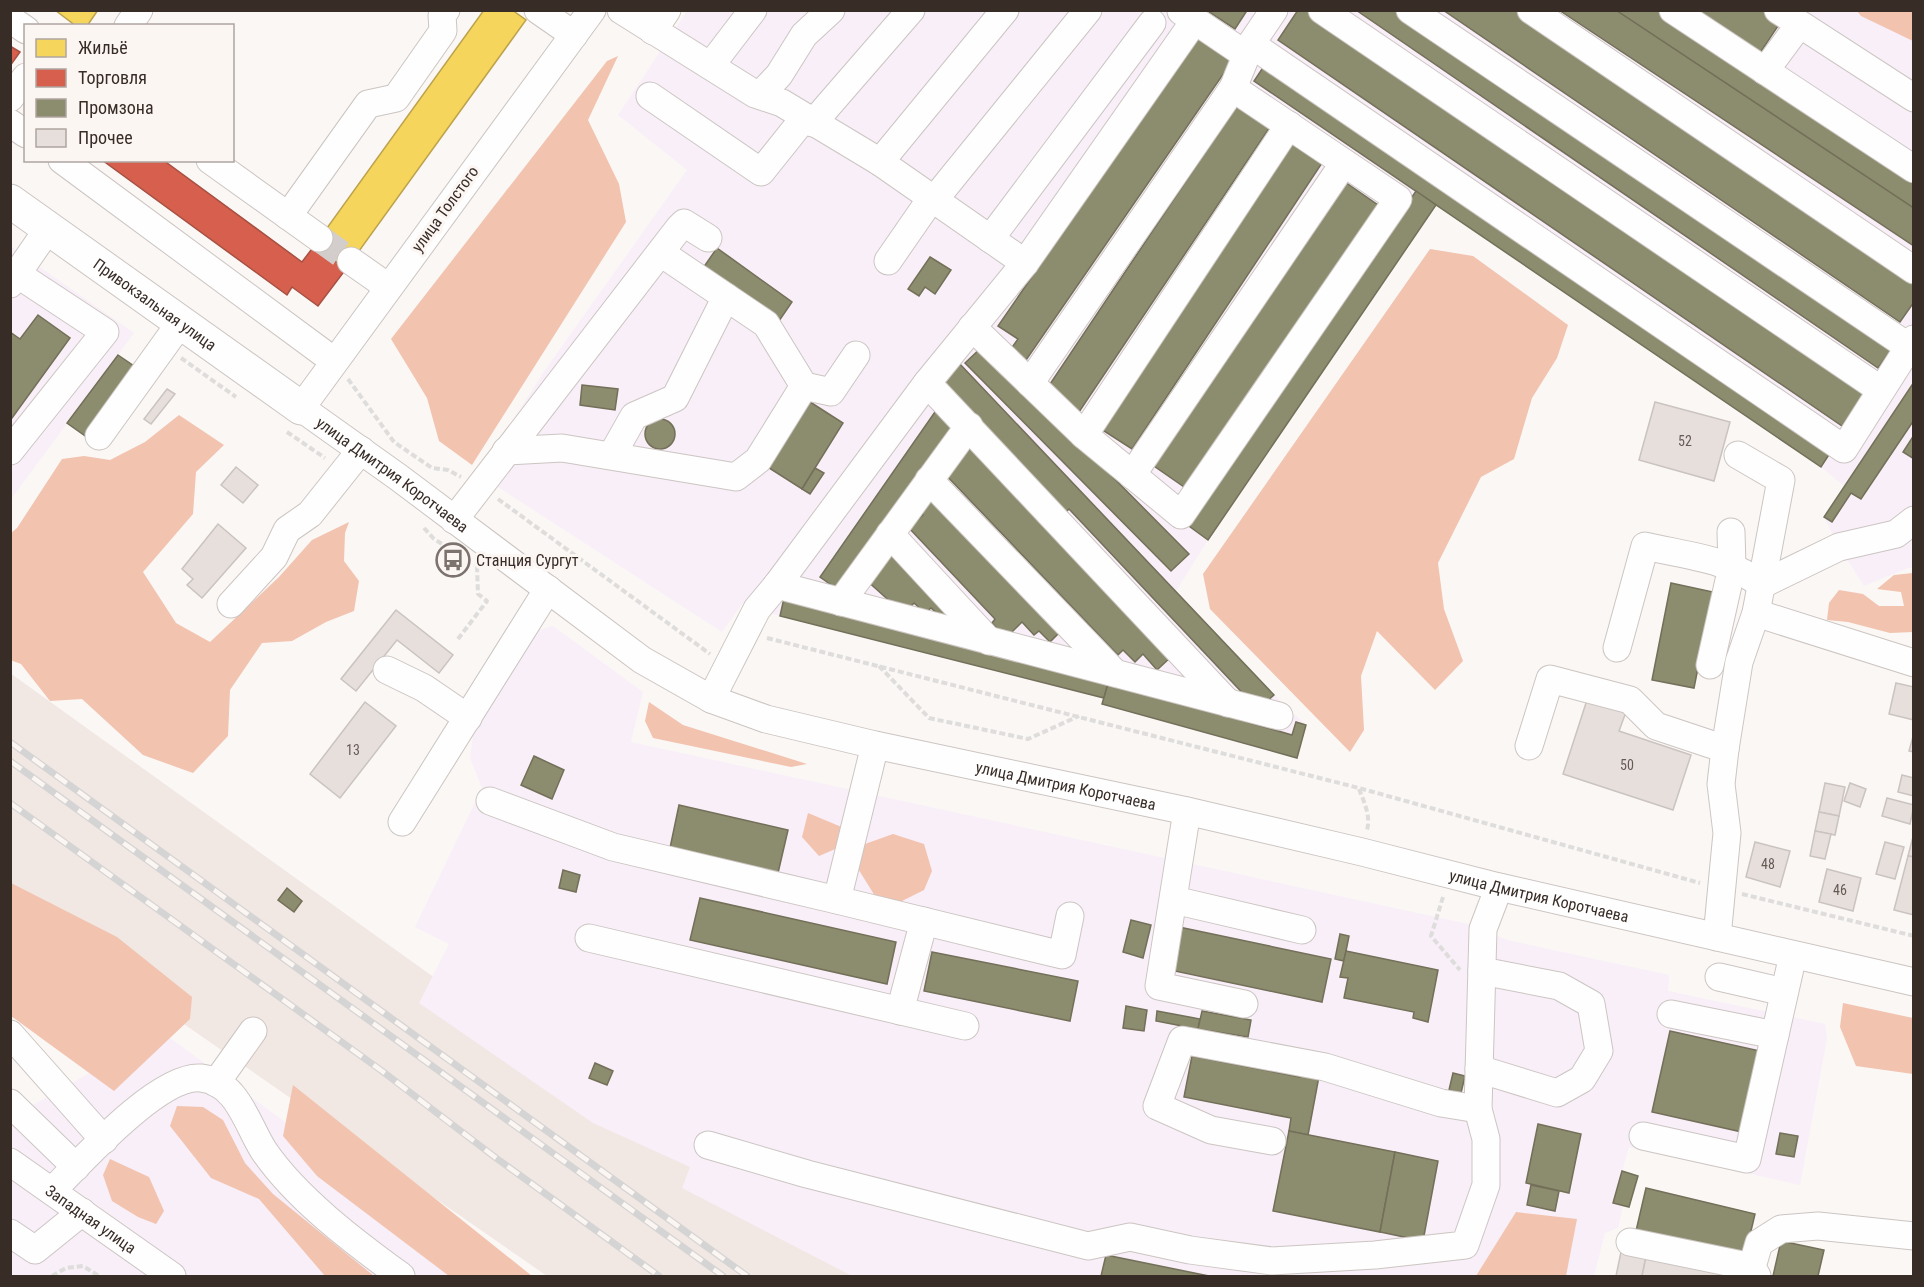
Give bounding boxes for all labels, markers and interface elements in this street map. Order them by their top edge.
legend [24,24,234,162]
text: Жильё [78,37,128,58]
text: Торговля [78,67,147,88]
text: Промзона [78,97,154,118]
text: Прочее [78,127,133,148]
street label: улица Толстого [408,162,482,256]
street label: Привокзальная улица [90,254,220,354]
street label: улица Дмитрия Коротчаева [313,413,472,536]
house number: 52 [1678,433,1692,449]
bus stop icon: Станция Сургут [435,542,471,578]
place label: Станция Сургут [476,551,579,570]
house number: 13 [346,742,360,758]
street label: улица Дмитрия Коротчаева [974,757,1158,814]
house number: 50 [1620,757,1634,773]
house number: 48 [1761,856,1775,872]
street label: улица Дмитрия Коротчаева [1447,865,1631,926]
house number: 46 [1833,882,1847,898]
street label: Западная улица [42,1181,140,1257]

